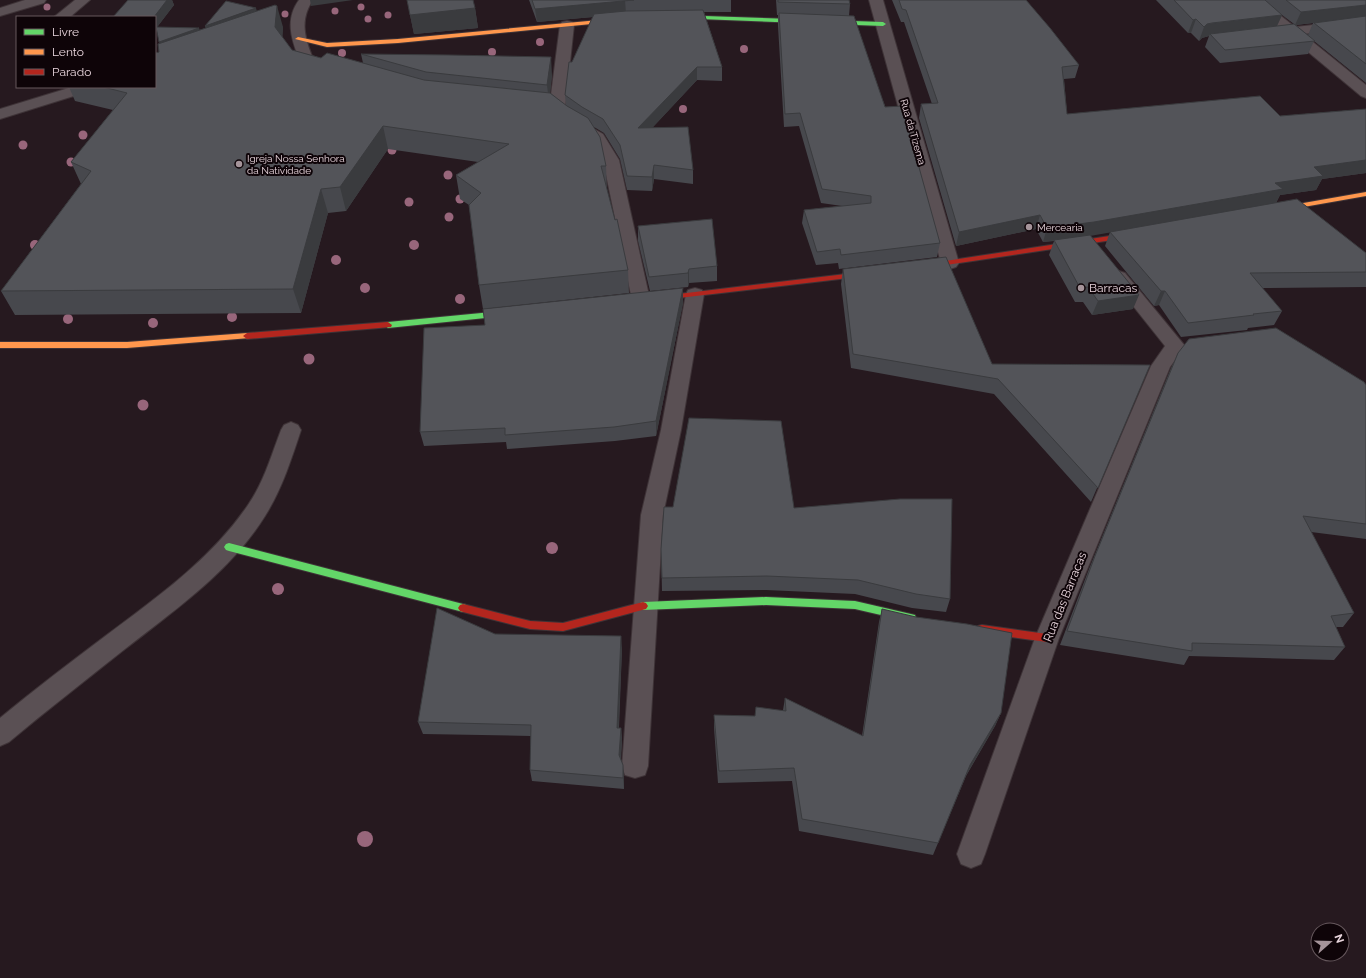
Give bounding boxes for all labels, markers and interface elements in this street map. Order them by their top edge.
legend [16,16,156,88]
text: Livre [52,25,79,39]
text: Lento [52,45,84,59]
text: Parado [52,65,91,79]
street label: Rua da Tizema [898,98,928,166]
place label: Igreja Nossa Senhora da Natividade [247,153,345,176]
marker: Igreja Nossa Senhora da Natividade [234,159,244,169]
marker: Mercearia [1024,222,1034,232]
place label: Mercearia [1037,222,1083,233]
place label: Barracas [1089,281,1138,295]
marker: Barracas [1076,283,1086,293]
street label: Rua das Barracas [1041,550,1089,644]
north arrow [1310,922,1350,962]
text: N [1331,933,1346,945]

